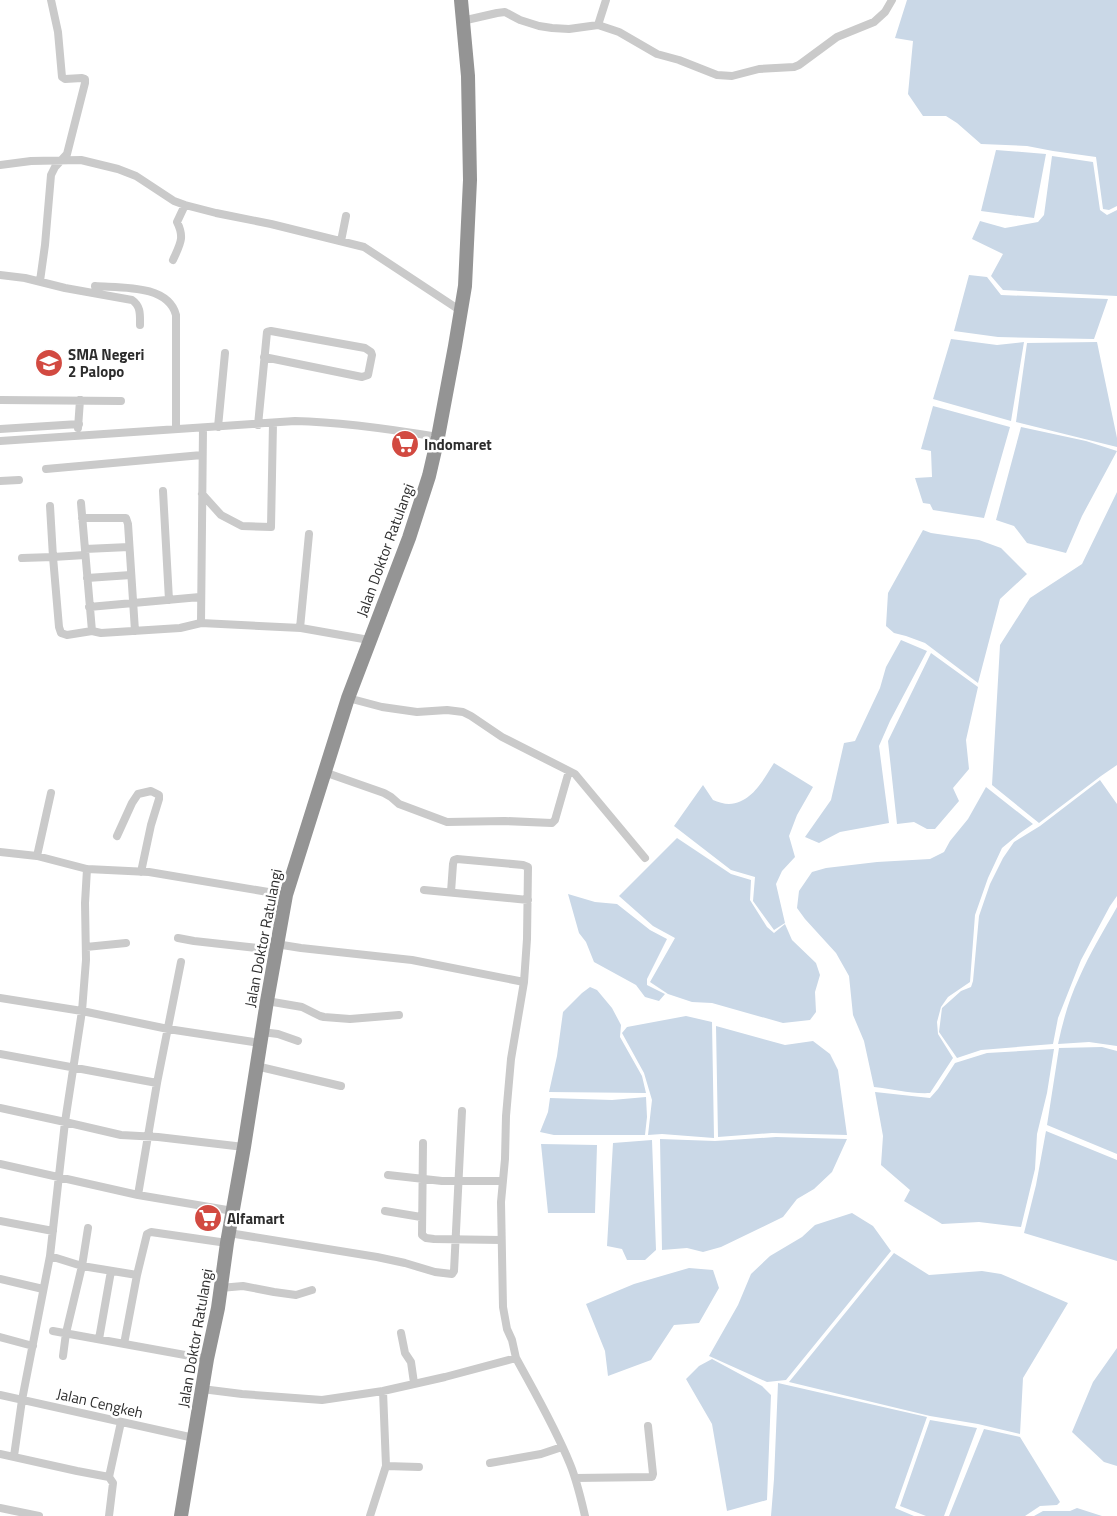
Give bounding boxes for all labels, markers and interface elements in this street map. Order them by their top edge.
place label: SMA Negeri 2 Palopo [68,343,144,383]
school or university icon: SMA Negeri 2 Palopo [34,348,64,378]
supermarket icon: Indomaret [390,429,420,459]
place label: Indomaret [424,433,492,456]
street label: Jalan Doktor Ratulangi [350,480,420,620]
street label: Jalan Doktor Ratulangi [238,867,288,1009]
supermarket icon: Alfamart [193,1203,223,1233]
place label: Alfamart [227,1207,285,1230]
street label: Jalan Doktor Ratulangi [171,1267,219,1409]
street label: Jalan Cengkeh [54,1382,146,1424]

